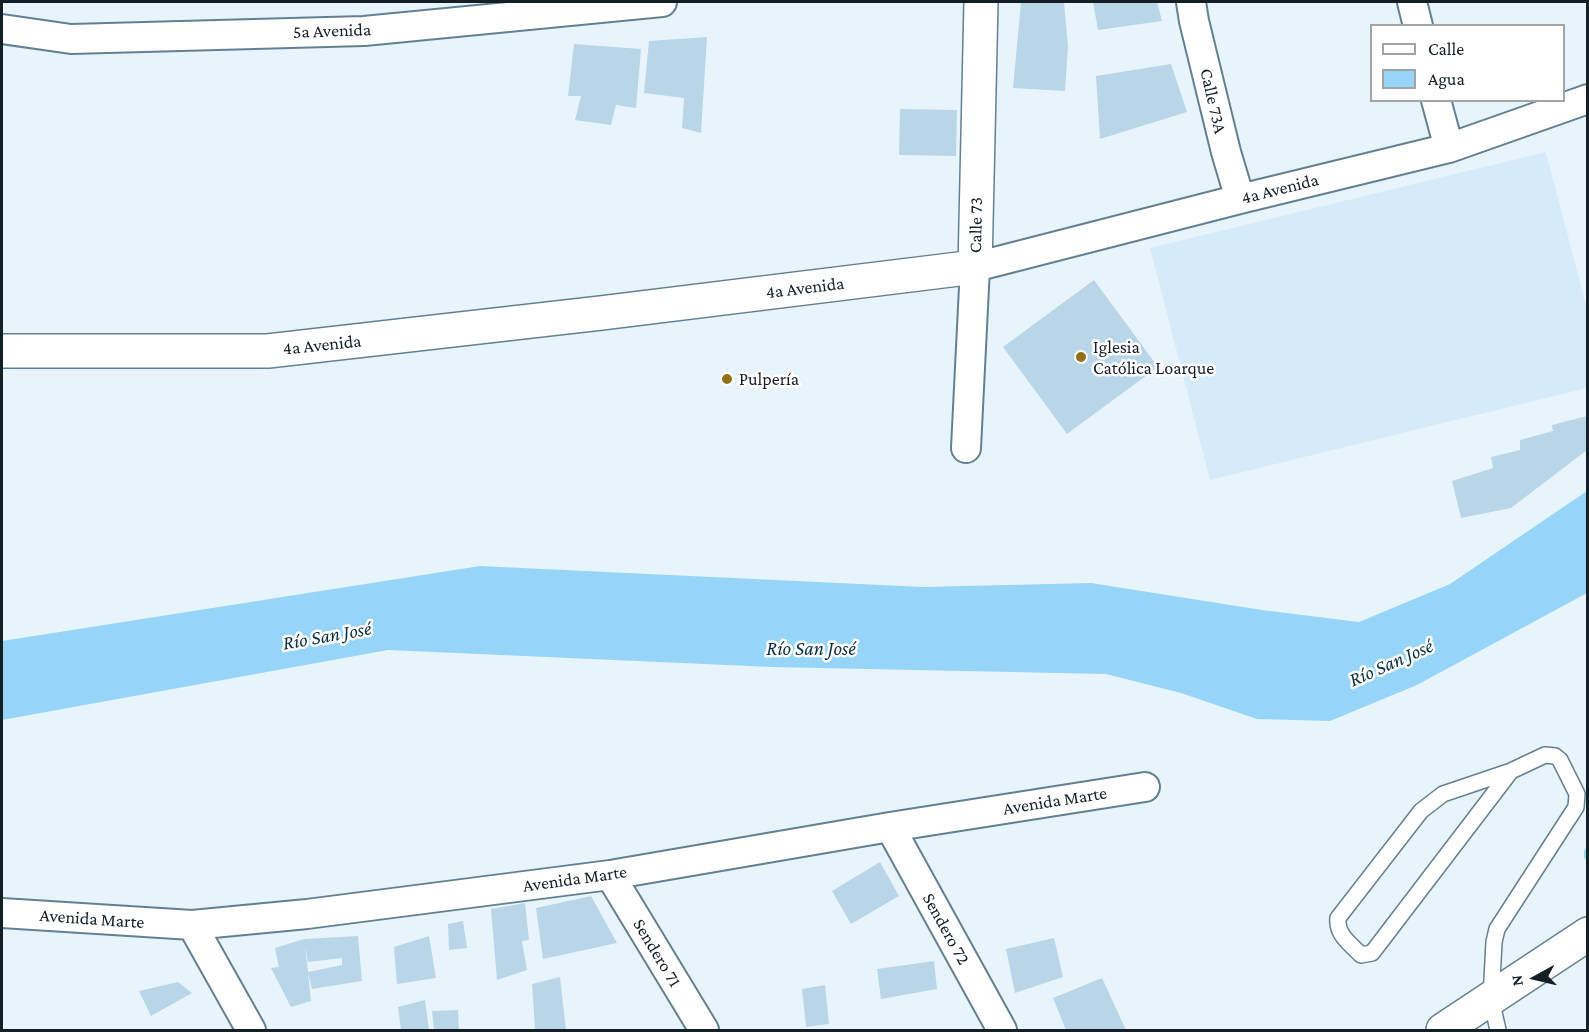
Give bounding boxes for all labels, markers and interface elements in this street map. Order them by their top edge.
street label: 5a Avenida [293,19,371,43]
legend [1370,24,1565,102]
text: Calle [1428,39,1464,59]
street label: Calle 73A [1195,66,1231,136]
text: Agua [1428,69,1465,89]
street label: 4a Avenida [1239,169,1321,209]
street label: Calle 73 [965,197,987,253]
street label: 4a Avenida [764,272,846,304]
street label: 4a Avenida [282,330,362,360]
place label: Iglesia Católica Loarque [1093,336,1214,378]
marker: Iglesia Católica Loarque [1074,350,1088,364]
place label: Pulpería [739,368,799,390]
marker: Pulpería [720,372,734,386]
water label: Río San José [281,616,373,656]
water label: Río San José [1345,634,1437,692]
water label: Río San José [766,637,856,661]
street label: Avenida Marte [1002,782,1108,820]
street label: Avenida Marte [522,861,628,897]
street label: Sendero 72 [918,889,974,969]
street label: Avenida Marte [39,905,145,933]
street label: Sendero 71 [628,915,686,991]
north arrow [1505,948,1565,1008]
text: N [1508,974,1526,987]

